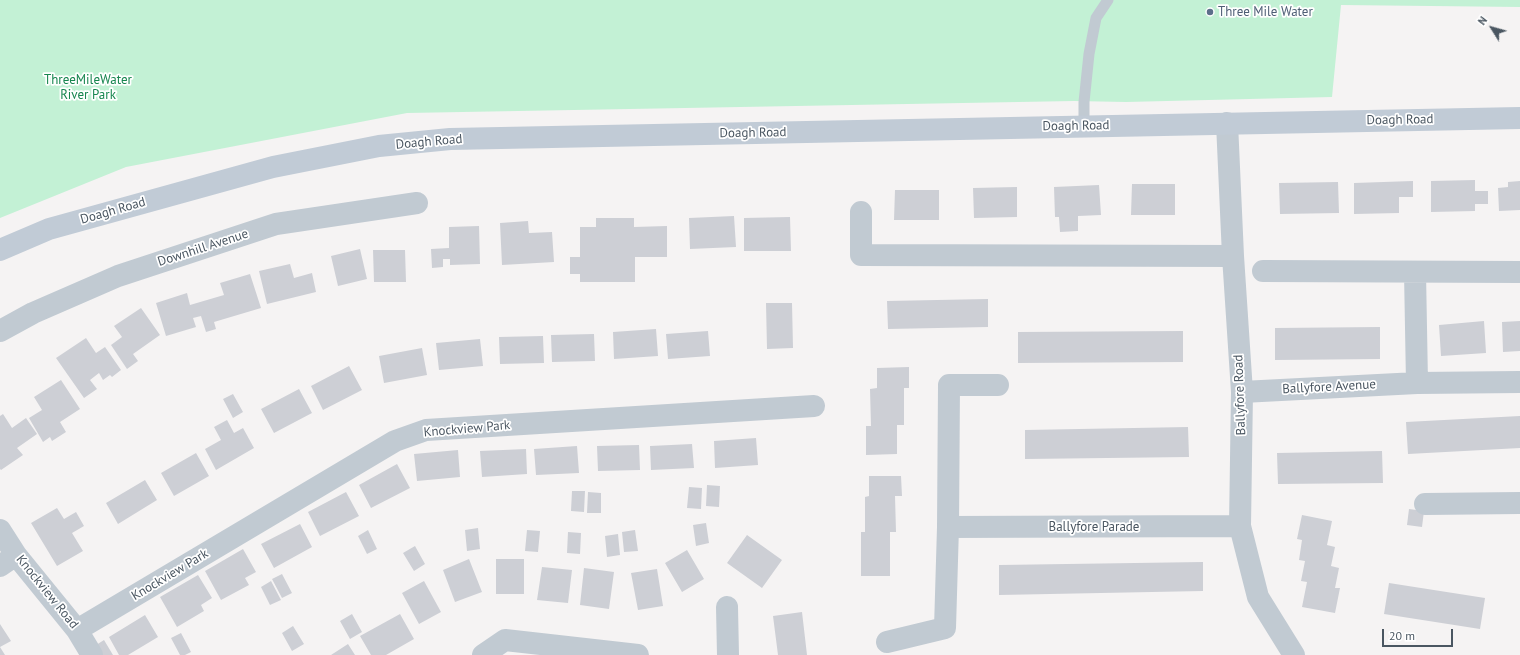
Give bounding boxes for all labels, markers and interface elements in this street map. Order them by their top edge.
place label: Three Mile Water [1218,4,1313,20]
marker: Three Mile Water [1205,7,1215,17]
north arrow [1472,8,1512,48]
text: N [1475,14,1490,28]
park label: ThreeMileWater River Park [44,72,132,103]
street label: Doagh Road [1366,112,1434,128]
street label: Doagh Road [1042,118,1110,134]
street label: Doagh Road [719,125,787,141]
street label: Doagh Road [395,131,463,153]
street label: Doagh Road [79,194,147,228]
street label: Downhill Avenue [156,226,250,270]
street label: Ballyfore Road [1231,354,1249,436]
street label: Ballyfore Avenue [1282,377,1376,397]
street label: Knockview Park [423,417,511,441]
street label: Ballyfore Parade [1049,519,1139,535]
street label: Knockview Park [129,546,211,604]
street label: Knockview Road [12,552,82,632]
scale bar [1384,621,1455,647]
text: 20 m [1389,628,1415,643]

